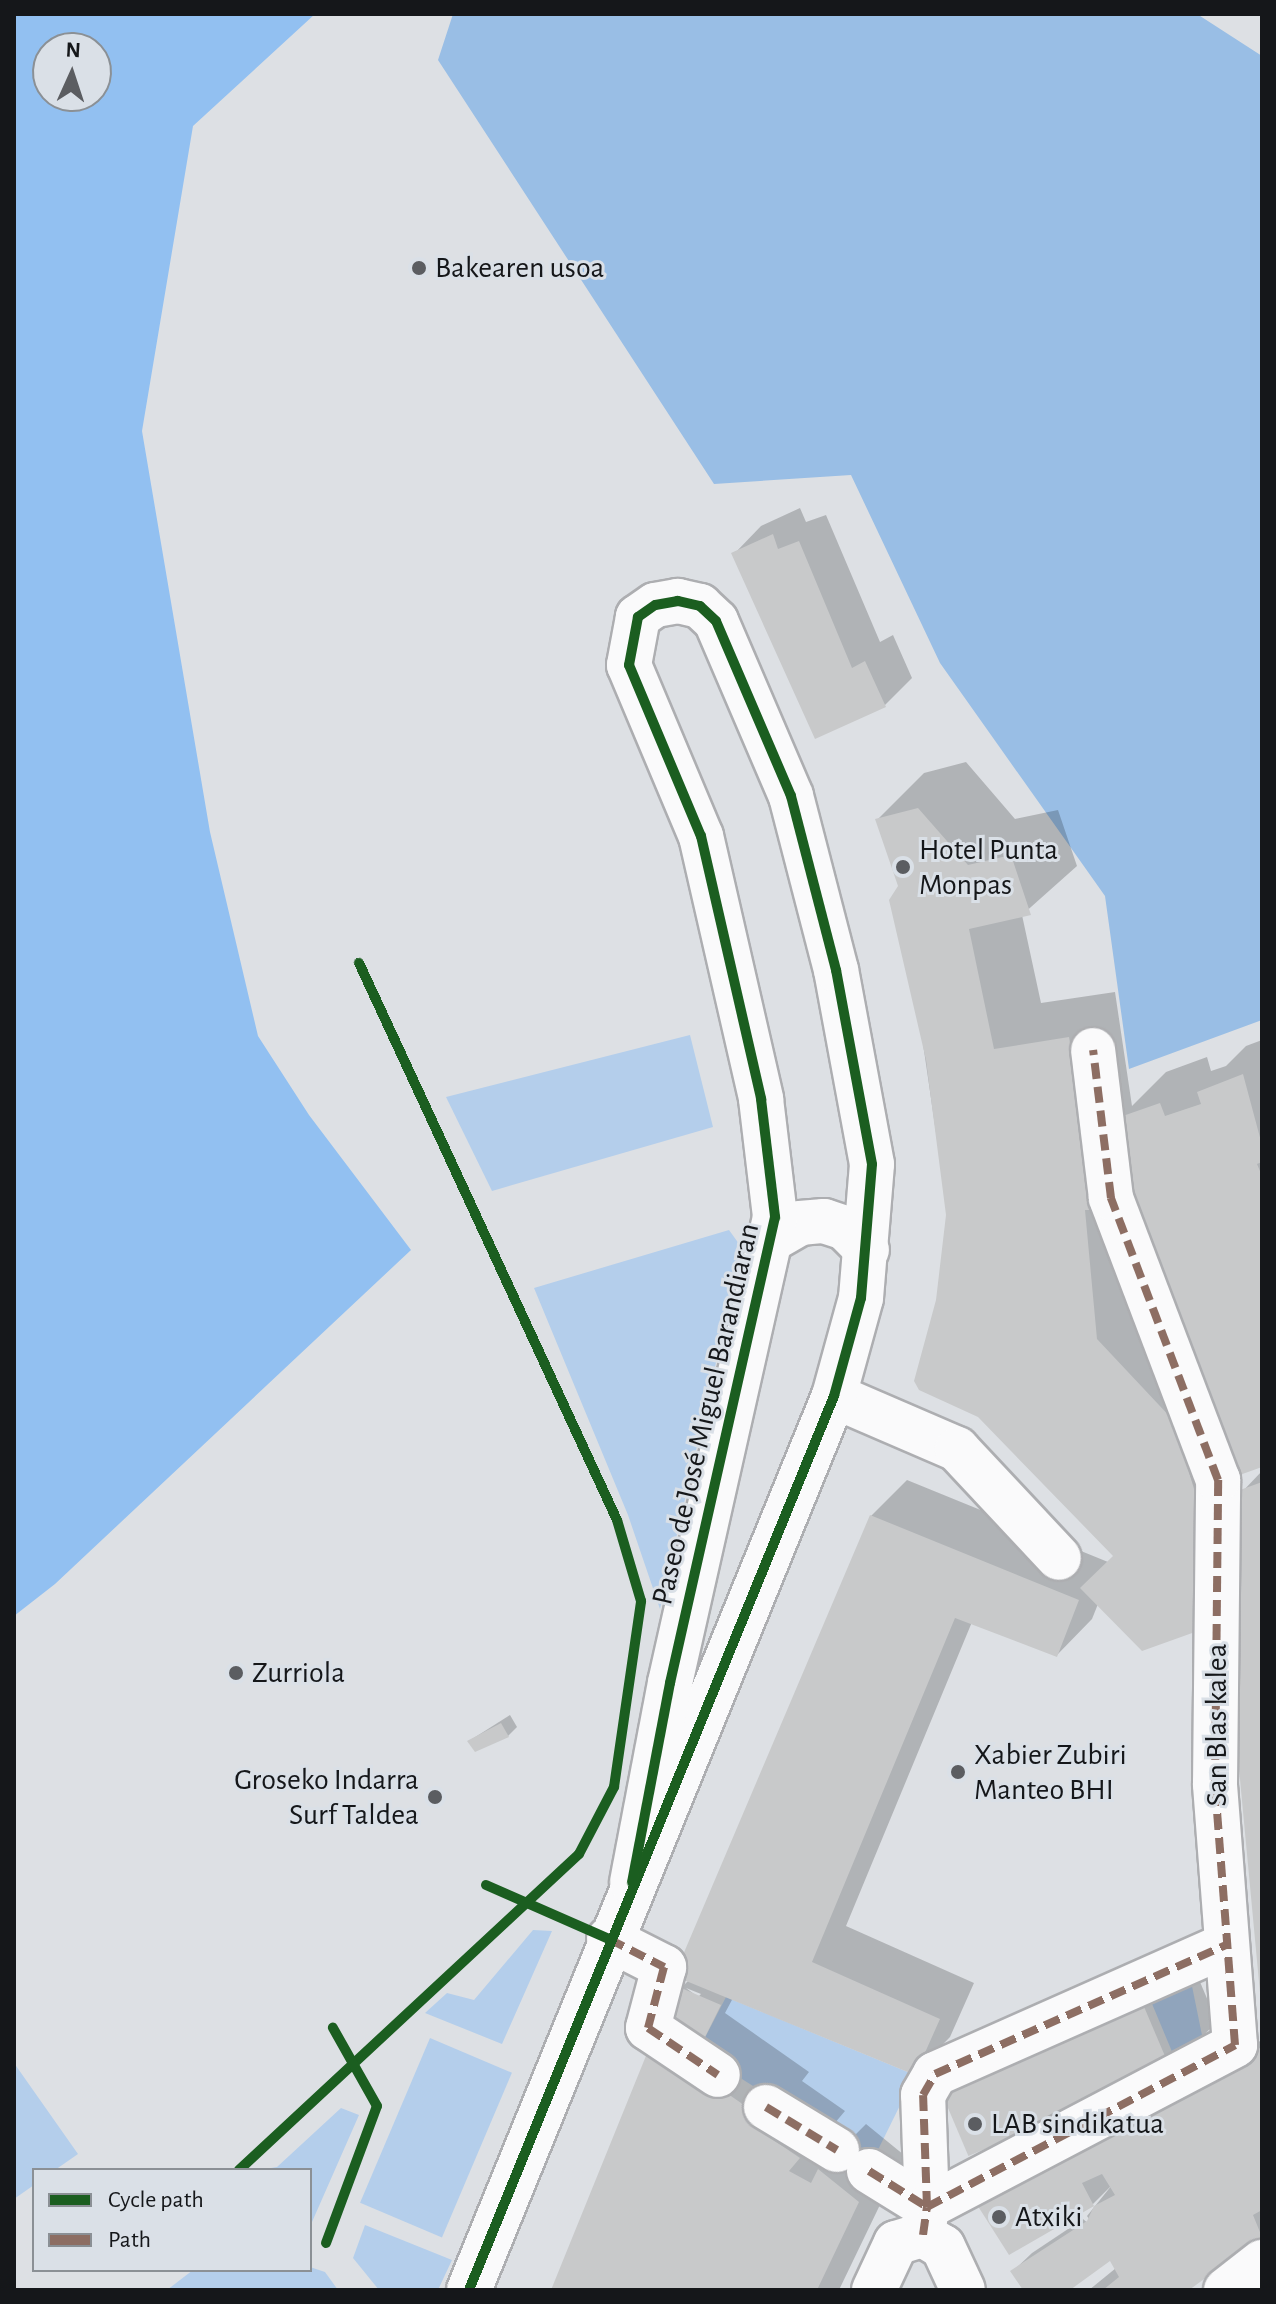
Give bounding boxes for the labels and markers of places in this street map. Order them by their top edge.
place label: Bakearen usoa [435,250,604,286]
marker: Bakearen usoa [410,259,428,277]
place label: Hotel Punta Monpas [919,832,1058,902]
marker: Hotel Punta Monpas [894,858,912,876]
place label: Zurriola [252,1655,345,1691]
marker: Zurriola [227,1664,245,1682]
place label: Xabier Zubiri Manteo BHI [974,1737,1127,1808]
place label: Groseko Indarra Surf Taldea [234,1762,419,1832]
marker: Xabier Zubiri Manteo BHI [949,1763,967,1781]
marker: Groseko Indarra Surf Taldea [426,1788,444,1806]
place label: LAB sindikatua [991,2106,1164,2142]
marker: LAB sindikatua [966,2115,984,2133]
place label: Atxiki [1015,2199,1083,2235]
marker: Atxiki [990,2208,1008,2226]

